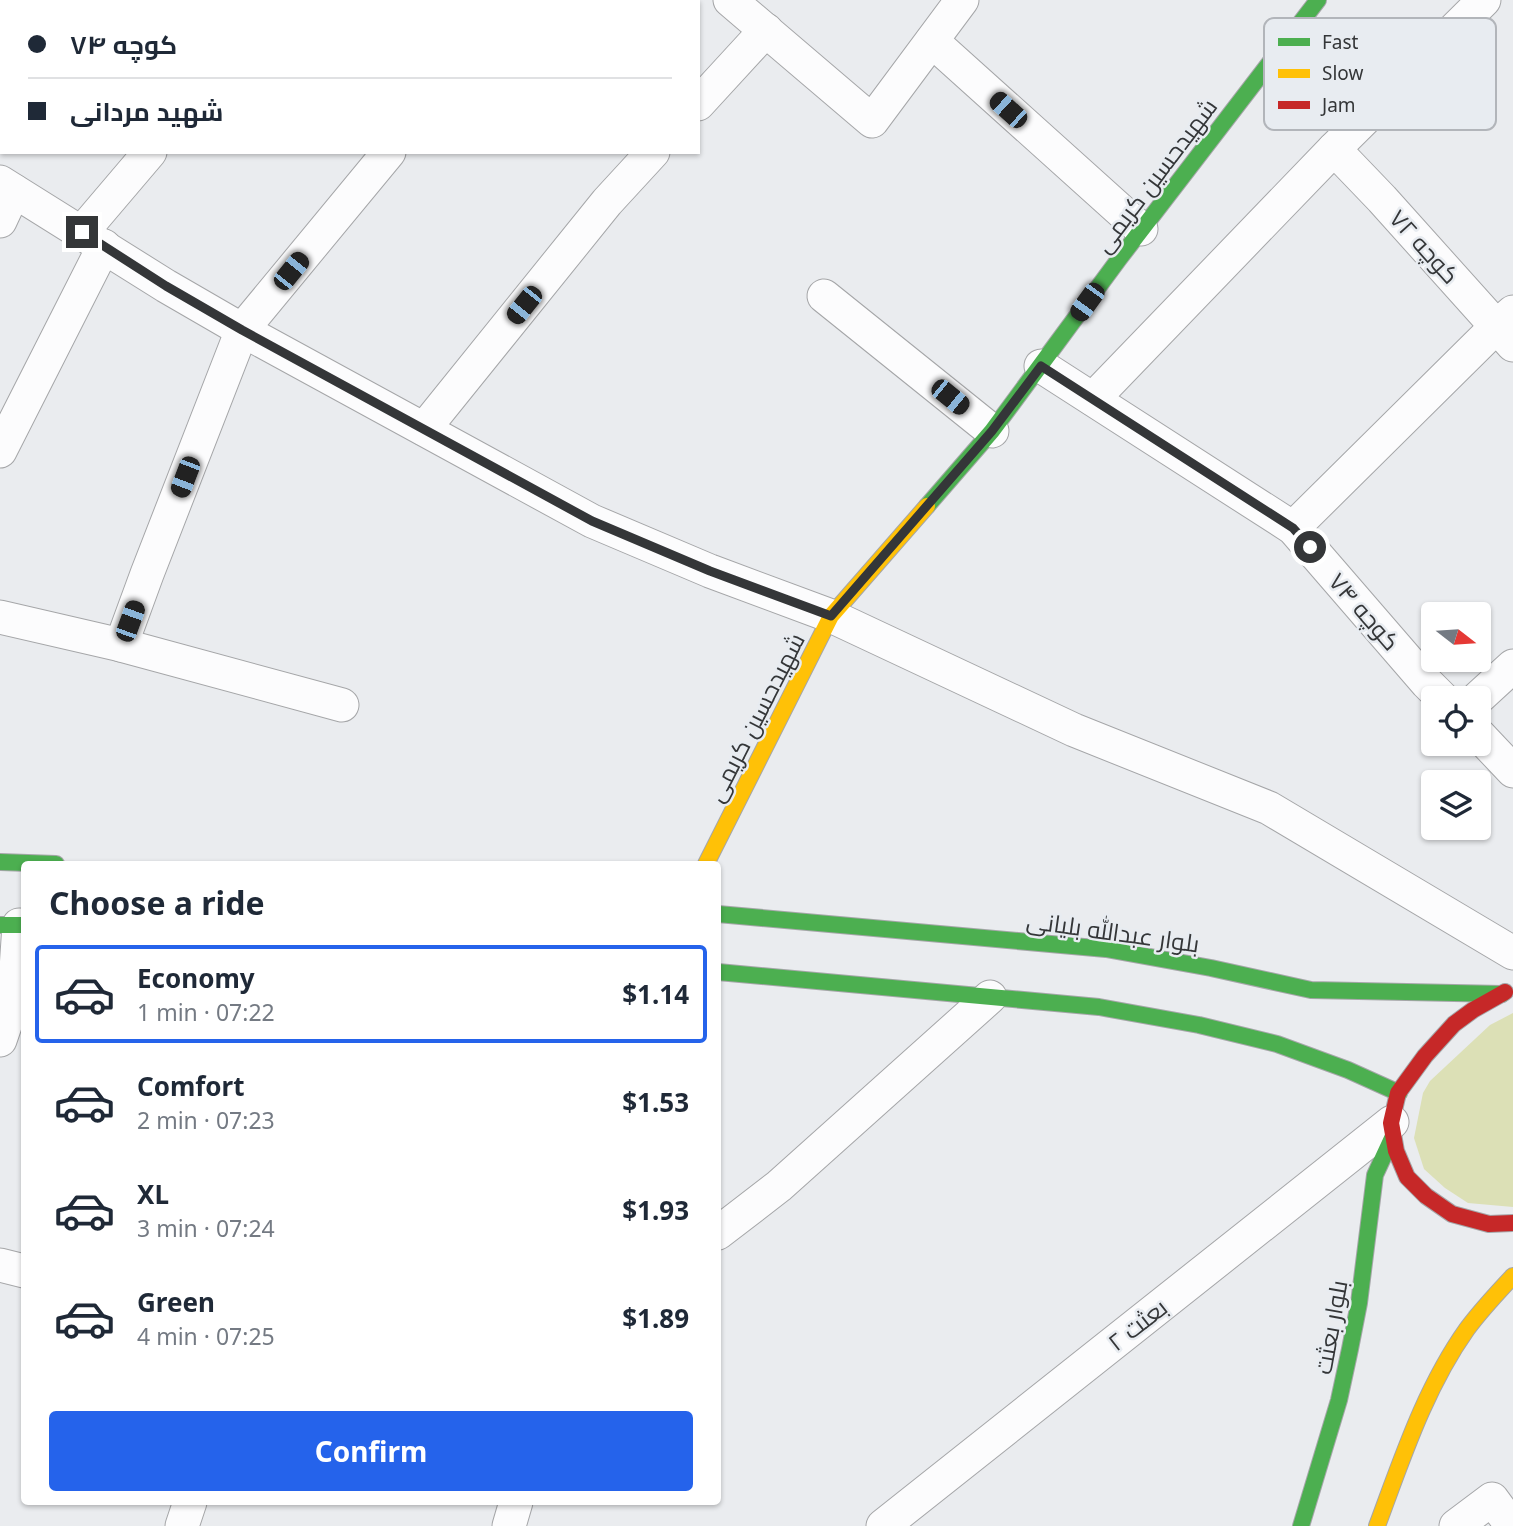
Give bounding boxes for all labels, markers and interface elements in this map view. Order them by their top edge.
legend [1264,18,1496,130]
text: کوچه ۷۴ [70,26,177,62]
text: Fast [1322,29,1359,55]
text: Slow [1322,60,1363,86]
car [986,88,1031,132]
street label: شهیدحسین کریمی [1086,91,1224,259]
text: Jam [1320,92,1356,118]
text: شهید مردانی [70,93,223,129]
street label: کوچه ۷۲ [1382,202,1467,291]
route end [66,216,98,248]
car [270,248,313,294]
car [1067,279,1108,325]
car [503,282,546,328]
car [928,376,973,418]
car [168,454,203,500]
route start [1294,531,1326,563]
street label: کوچه ۷۴ [1321,565,1408,658]
car [113,598,148,644]
north arrow [1421,602,1491,672]
map controls [1421,602,1491,840]
street label: شهیدحسین کریمی [698,627,812,807]
button: locate [1421,686,1491,756]
button: layers [1421,770,1491,840]
text: Choose a ride [49,881,265,924]
street label: بلوار عبدالله بلیانی [1024,903,1202,959]
text: Economy [137,960,255,996]
icon: car [53,963,116,1026]
text: $1.14 [622,976,689,1012]
text: 1 min · 07:22 [137,996,275,1028]
text: Comfort [137,1068,245,1104]
icon: car [53,1071,116,1134]
text: $1.53 [622,1084,689,1120]
text: 2 min · 07:23 [137,1104,275,1136]
text: XL [137,1176,169,1212]
icon: car [53,1179,116,1242]
text: $1.93 [622,1192,689,1228]
text: 3 min · 07:24 [137,1212,275,1244]
street label: بلوار بعثت [1306,1277,1354,1377]
text: Green [137,1284,215,1320]
icon: car [53,1287,116,1350]
street label: بعثت ۲ [1100,1290,1174,1358]
text: $1.89 [622,1300,689,1336]
text: 4 min · 07:25 [137,1320,275,1352]
button: Confirm [49,1411,693,1491]

